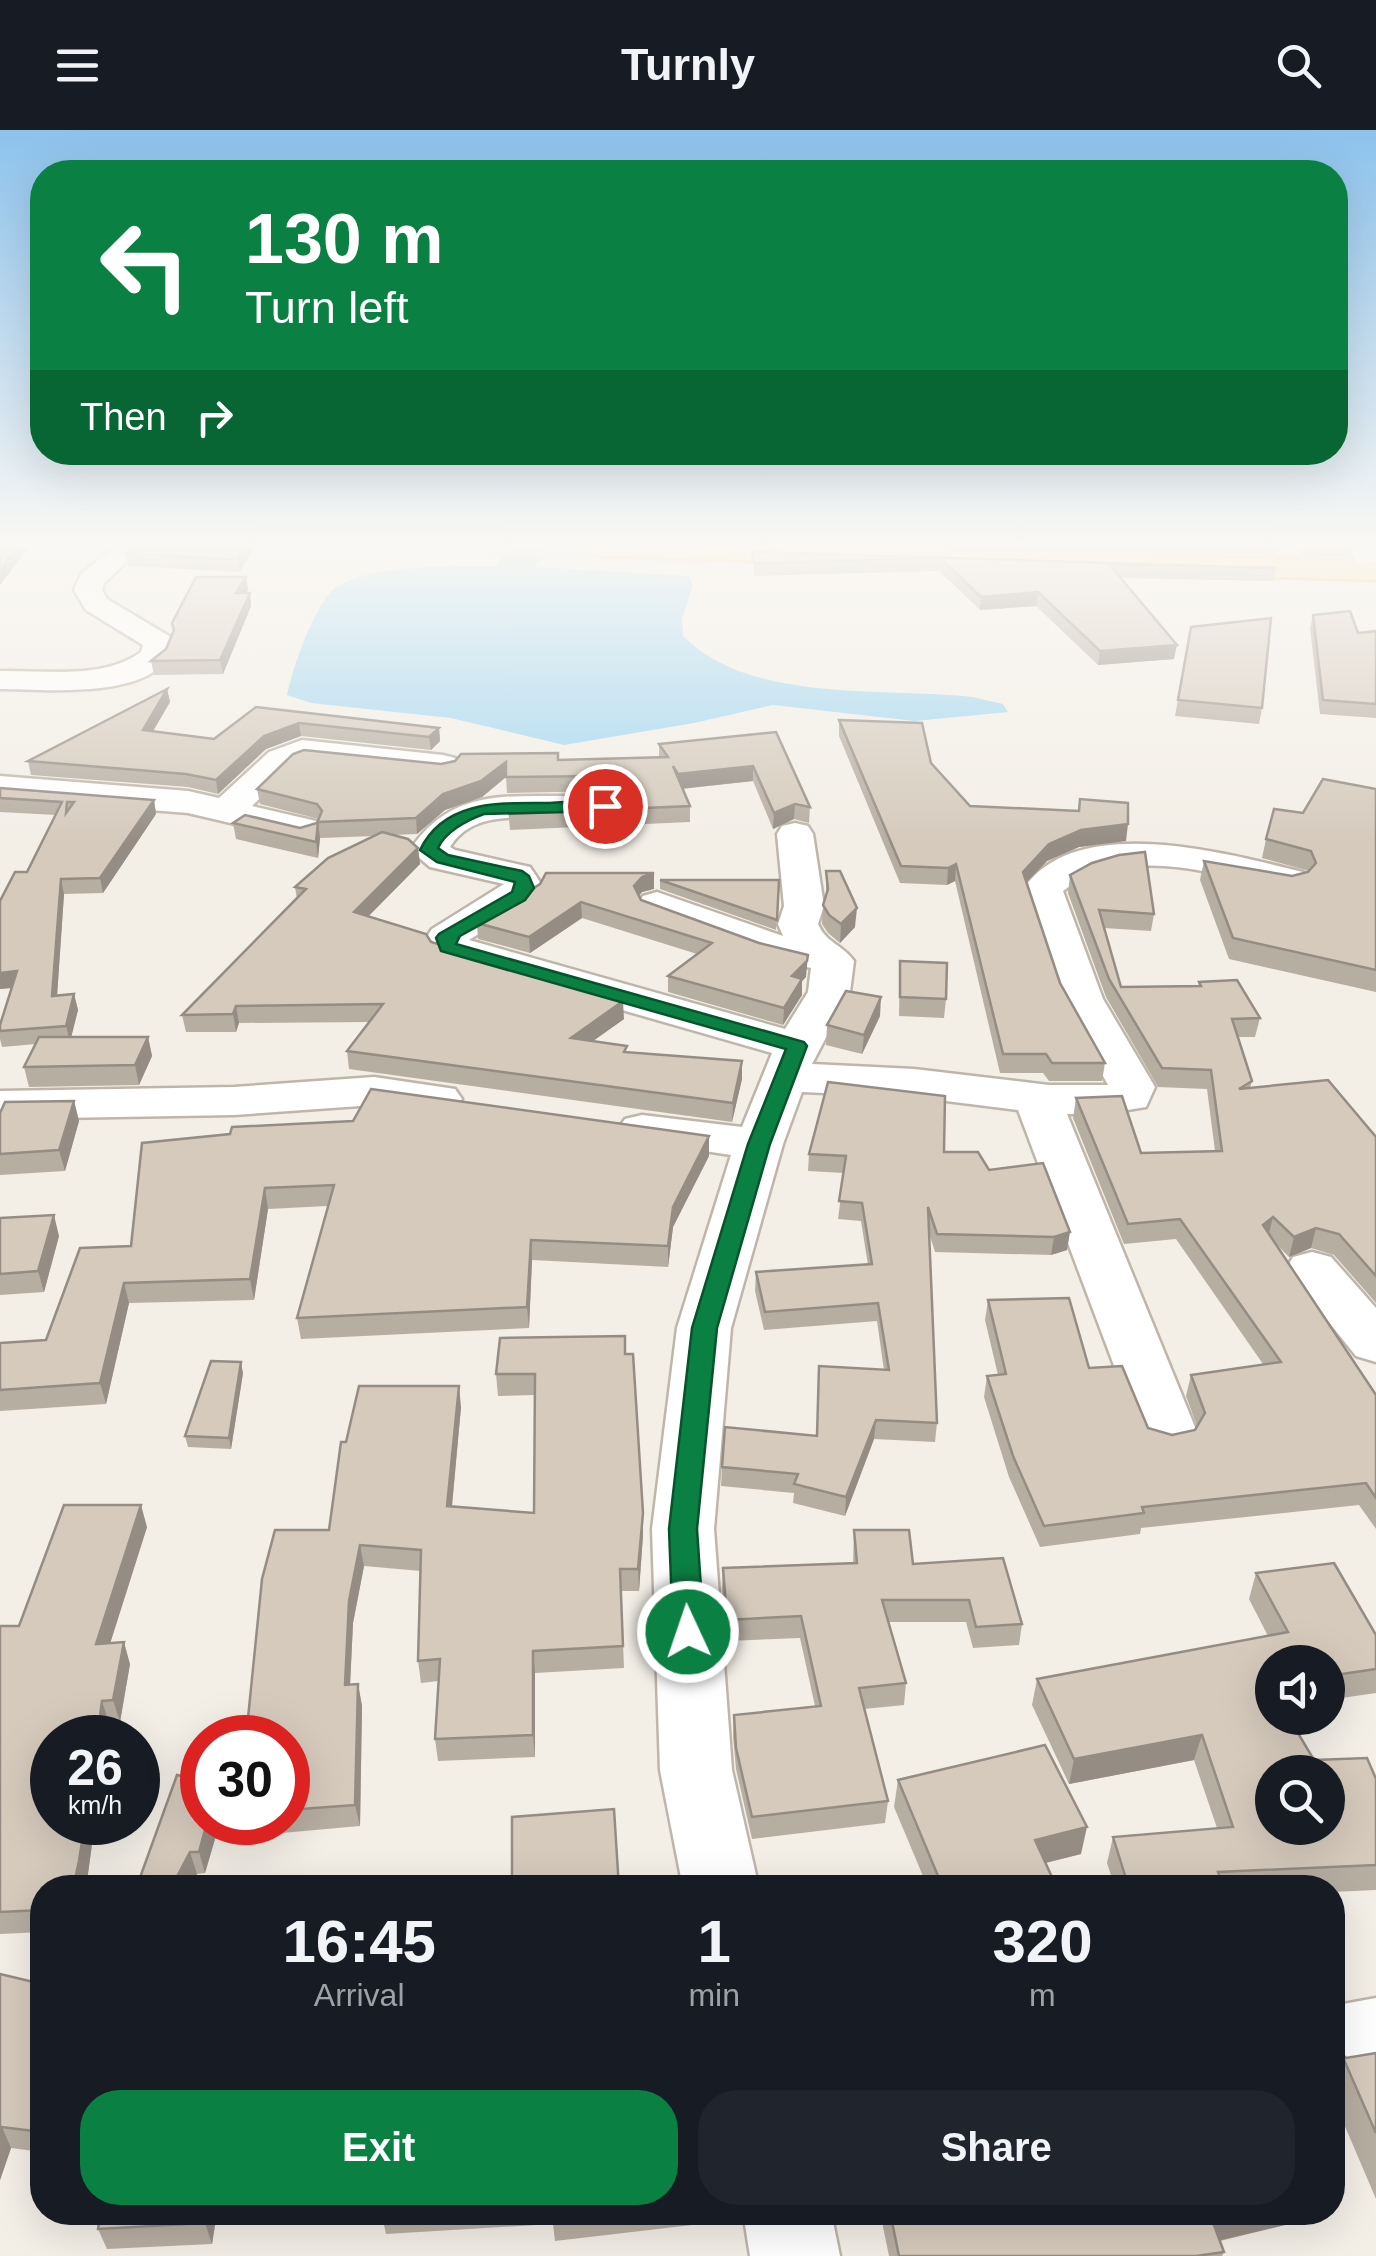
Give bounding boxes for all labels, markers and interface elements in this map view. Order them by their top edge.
icon: menu [50,38,105,93]
icon: search [1271,38,1326,93]
text: Turnly [621,39,755,90]
icon: left [80,200,210,330]
text: 130 m [245,200,443,278]
text: Turn left [245,282,408,333]
icon: right [187,390,242,445]
text: Then [80,396,167,438]
pin [563,764,648,849]
icon: arrive [578,779,633,834]
position arrow [636,1580,740,1684]
map controls [1255,1645,1345,1845]
button: sound [1255,1645,1345,1735]
speed limit sign: 30 [180,1715,310,1845]
text: 26 [67,1740,123,1796]
button: search [1255,1755,1345,1845]
text: km/h [68,1791,122,1819]
text: 16:45 [282,1908,436,1975]
text: 1 [697,1908,731,1975]
text: 320 [992,1908,1093,1975]
text: Arrival [314,1977,405,2013]
text: min [688,1977,740,2013]
text: m [1029,1977,1056,2013]
button: Exit [80,2090,678,2205]
button: Share [698,2090,1295,2205]

